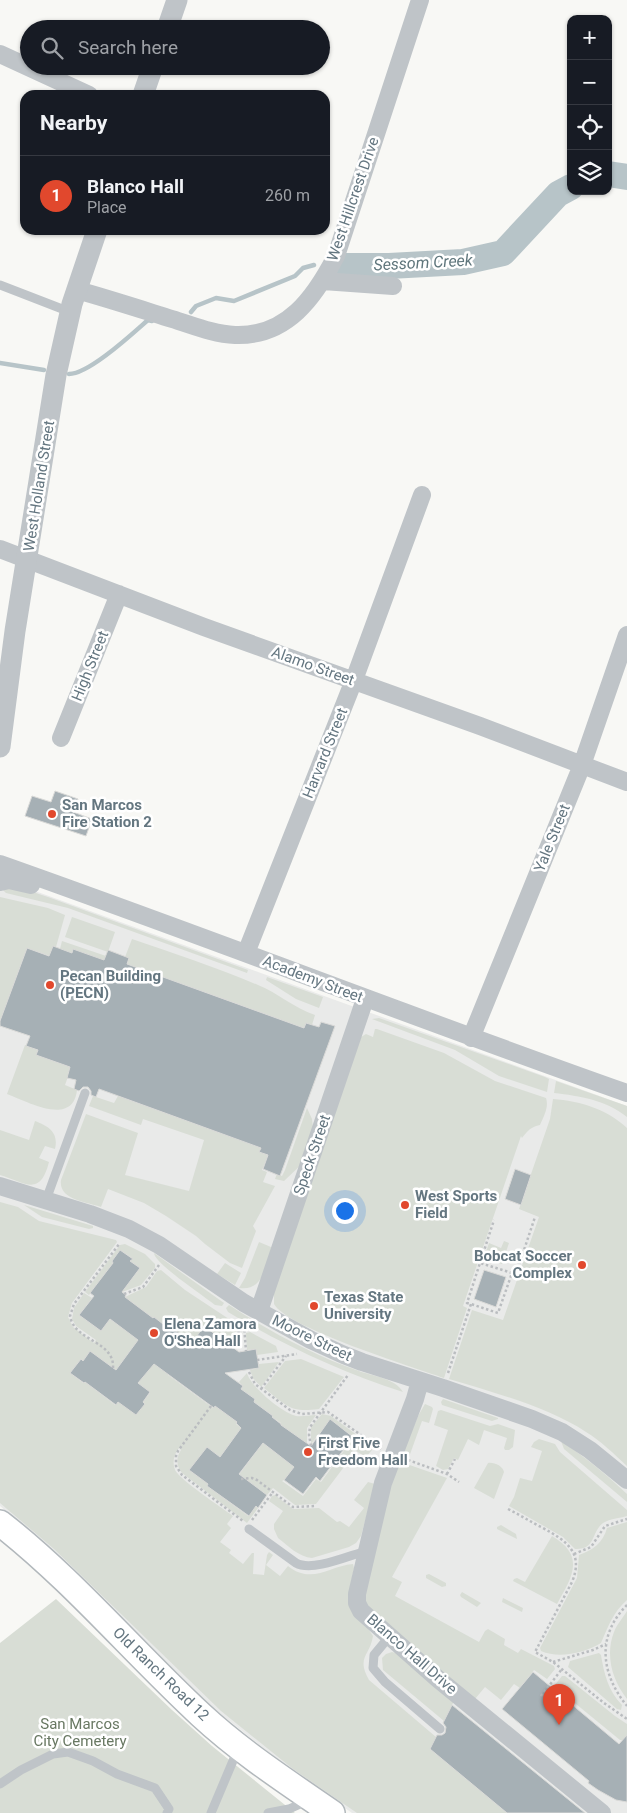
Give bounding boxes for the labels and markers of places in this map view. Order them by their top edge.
place label: San Marcos Fire Station 2 [62,796,152,831]
marker: San Marcos Fire Station 2 [46,808,58,820]
place label: Pecan Building (PECN) [60,967,161,1002]
marker: Pecan Building (PECN) [44,979,56,991]
place label: West Sports Field [415,1187,498,1222]
marker: West Sports Field [399,1199,411,1211]
place label: Bobcat Soccer Complex [474,1247,572,1282]
marker: Bobcat Soccer Complex [576,1259,588,1271]
place label: Texas State University [324,1288,403,1323]
marker: Texas State University [308,1300,320,1312]
place label: Elena Zamora O'Shea Hall [164,1315,257,1350]
marker: Elena Zamora O'Shea Hall [148,1327,160,1339]
place label: First Five Freedom Hall [318,1434,408,1469]
marker: First Five Freedom Hall [302,1446,314,1458]
pin: 1 [543,1684,575,1725]

